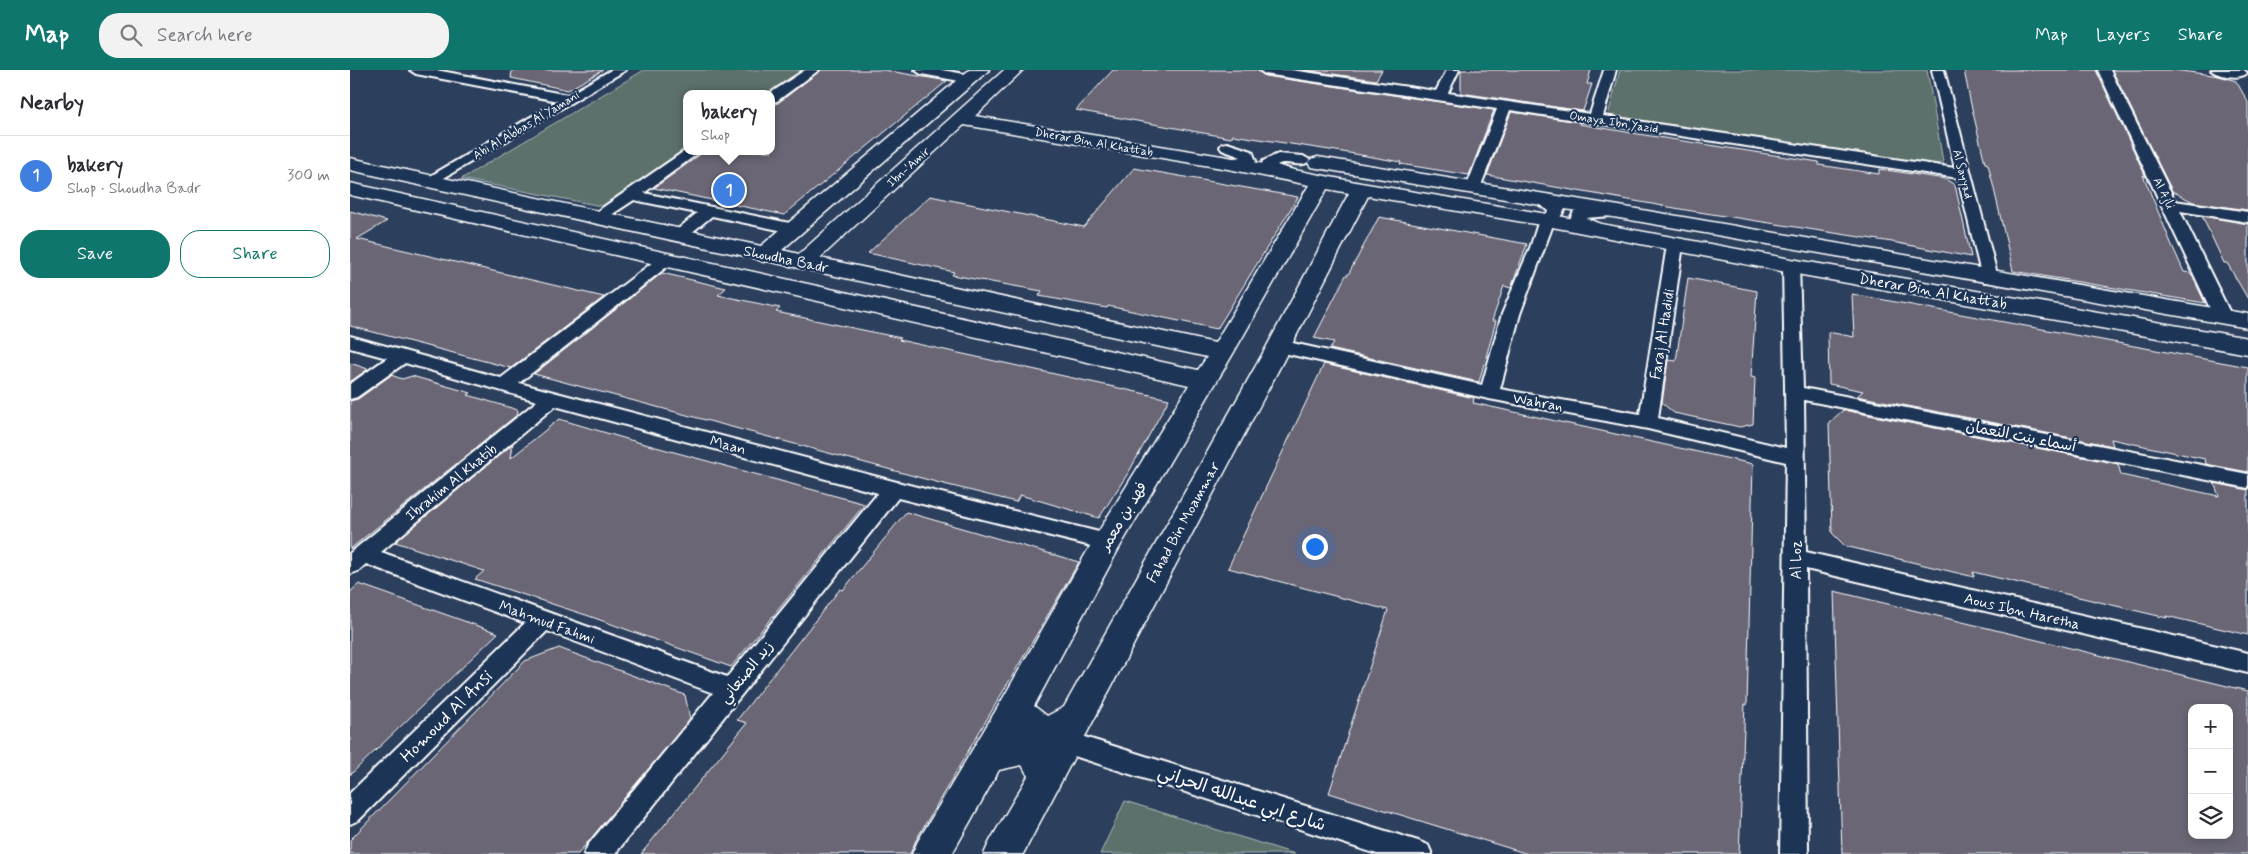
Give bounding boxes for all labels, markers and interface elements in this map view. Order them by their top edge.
search box [99,13,449,58]
text: Map [25,20,69,51]
icon: search [117,21,145,49]
text: Search here [157,23,253,48]
text: Map [2035,23,2068,47]
text: Layers [2096,23,2150,47]
text: Share [2178,23,2223,47]
street label: Abi Al Abbas Al Yamani [470,88,583,164]
text: Nearby [20,89,84,117]
popup [683,90,775,155]
text: bakery [701,100,757,125]
street label: Omaya Ibn Yazid [1568,108,1660,138]
text: Shop [701,125,730,146]
street label: Dherar Bin Al Khattab [1033,125,1154,161]
street label: Ibn-'Amir [884,144,934,191]
street label: Al Sayyad [1948,148,1976,201]
text: bakery [67,153,123,178]
text: 1 [32,165,40,186]
text: 300 m [287,165,330,186]
pin: 1 [713,171,745,209]
street label: Al Ajli [2149,175,2178,212]
text: Shop · Shoudha Badr [67,178,201,199]
button: Save [20,230,170,278]
button: Share [180,230,330,278]
street label: Shoudha Badr [741,241,831,279]
street label: Dherar Bin Al Khattab [1857,269,2008,315]
street label: Faraj Al Hadidi [1646,287,1680,381]
street label: Wahran [1511,389,1564,417]
street label: أسماء بنت النعمان [1964,417,2078,458]
street label: Maan [707,432,748,460]
street label: Ibrahim Al Khatib [402,440,502,526]
street label: Fahad Bin Moammar [1142,458,1225,587]
street label: فهد بن معمر [1095,479,1152,556]
your location [1302,534,1328,560]
street label: Al Loz [1787,540,1807,580]
street label: Aous Ibn Haretha [1962,589,2082,635]
street label: Mahmud Fahmi [496,596,597,650]
street label: زيد الصنعاني [715,637,780,709]
street label: Homoud Al Ansi [395,665,498,768]
map controls [2188,704,2233,839]
button: + [2188,704,2233,749]
button: − [2188,749,2233,794]
street label: شارع ابي عبدالله الحراني [1154,760,1329,840]
button: layers [2188,794,2233,839]

